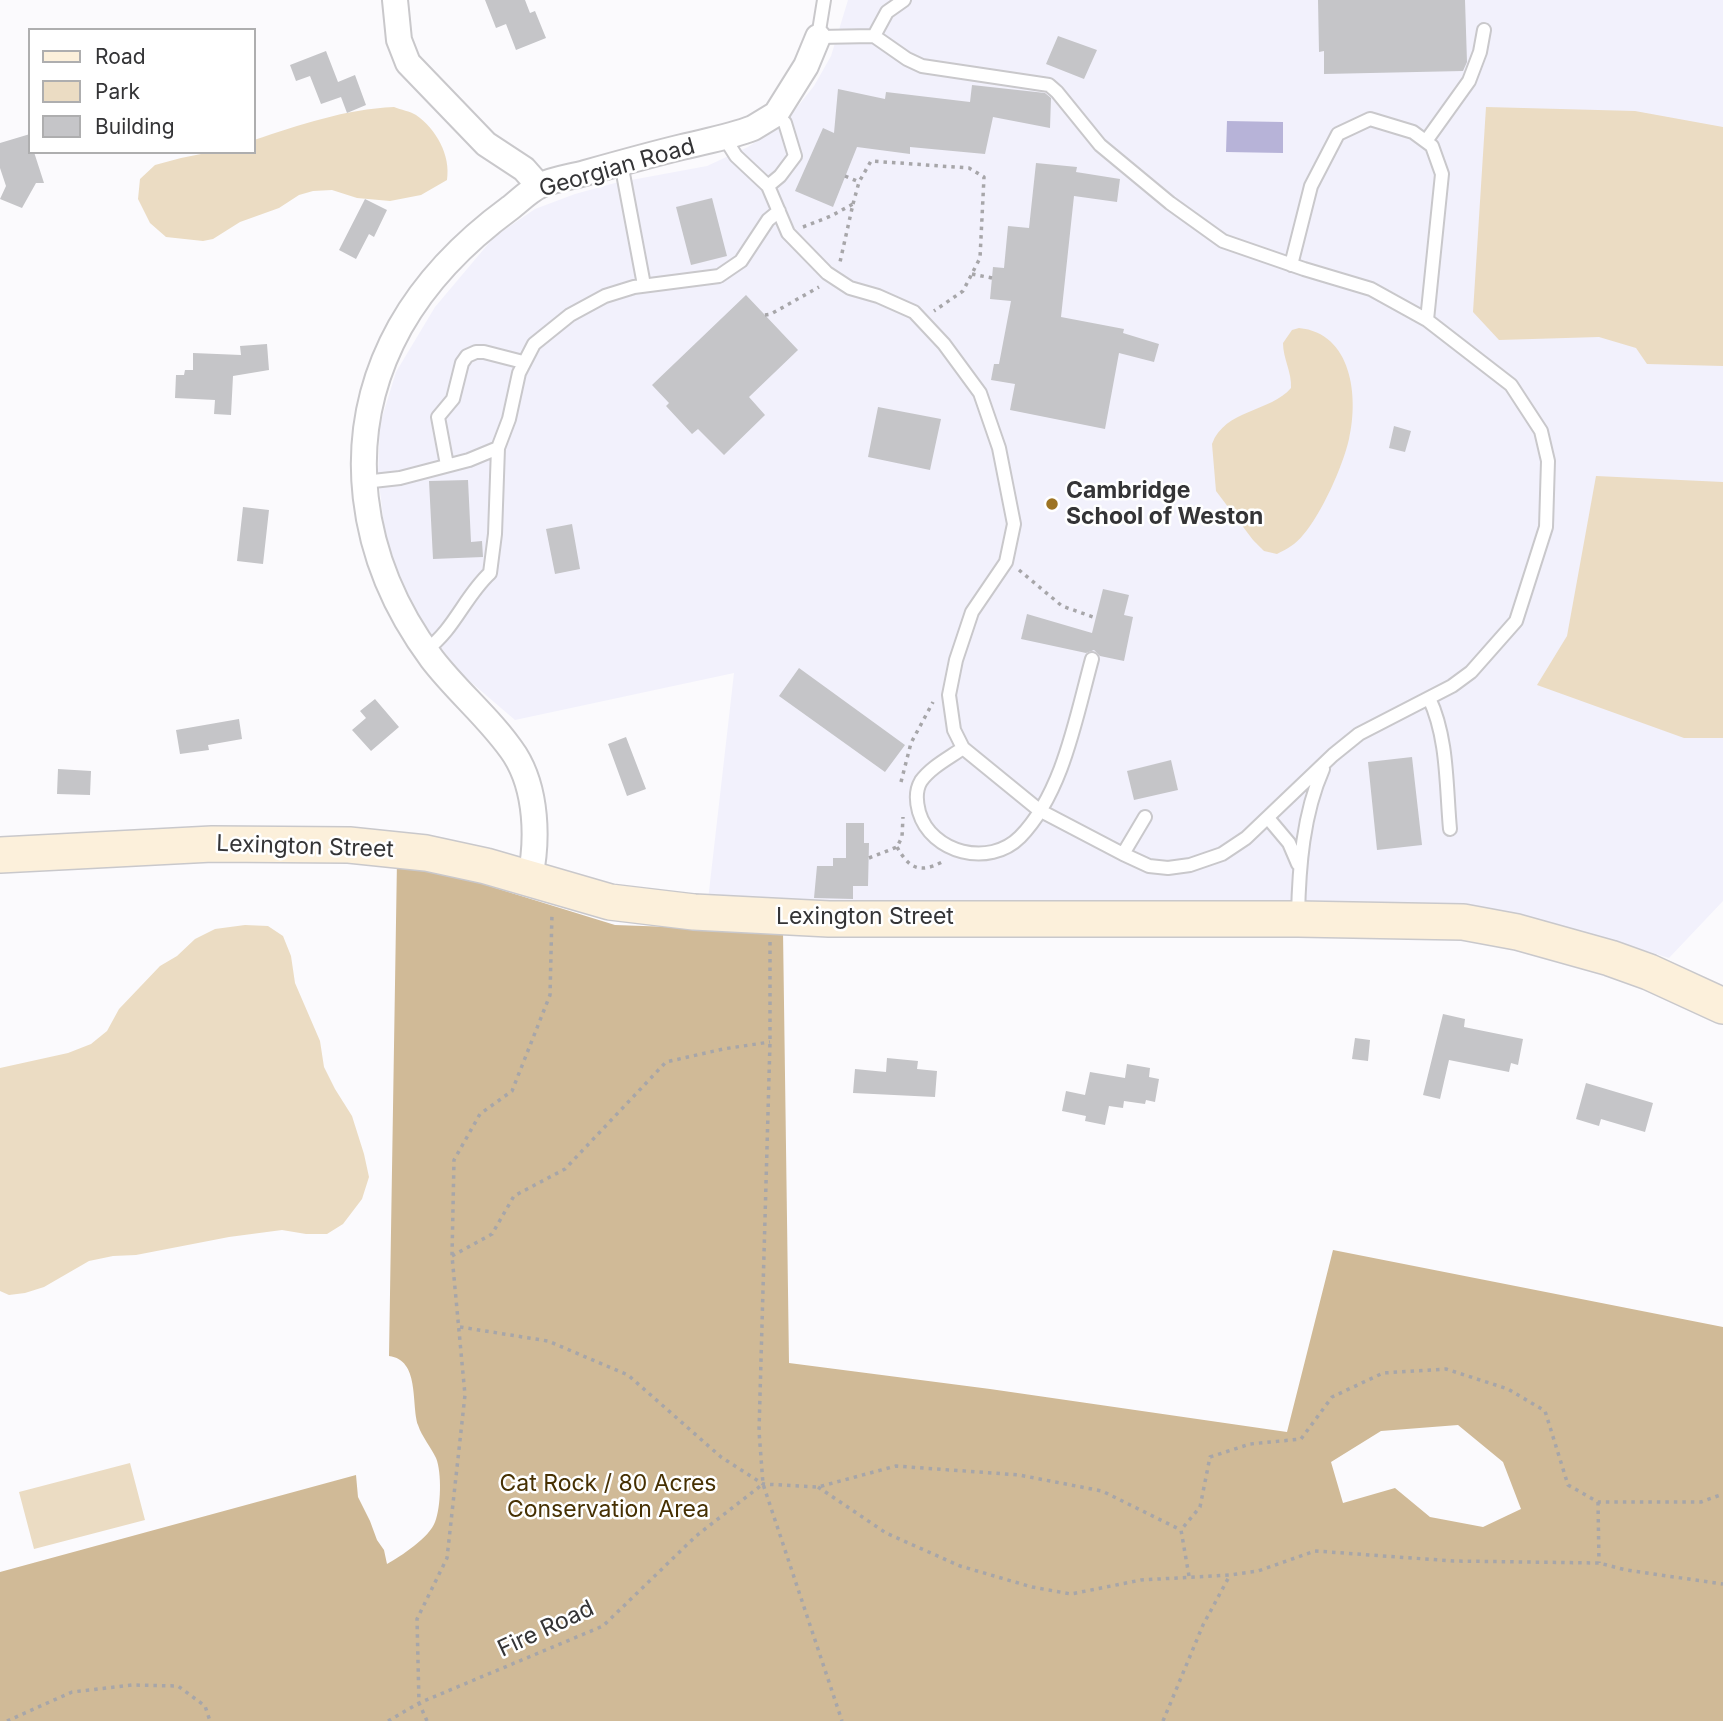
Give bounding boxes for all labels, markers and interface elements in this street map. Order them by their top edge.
legend [28,28,256,154]
text: Road [95,44,146,69]
text: Park [95,79,140,104]
text: Building [95,114,175,139]
street label: Georgian Road [536,133,698,203]
place label: Cambridge School of Weston [1066,477,1263,531]
marker: Cambridge School of Weston [1044,496,1060,512]
street label: Lexington Street [216,830,394,864]
street label: Lexington Street [776,903,954,931]
park label: Cat Rock / 80 Acres Conservation Area [500,1470,716,1524]
street label: Fire Road [494,1595,598,1663]

